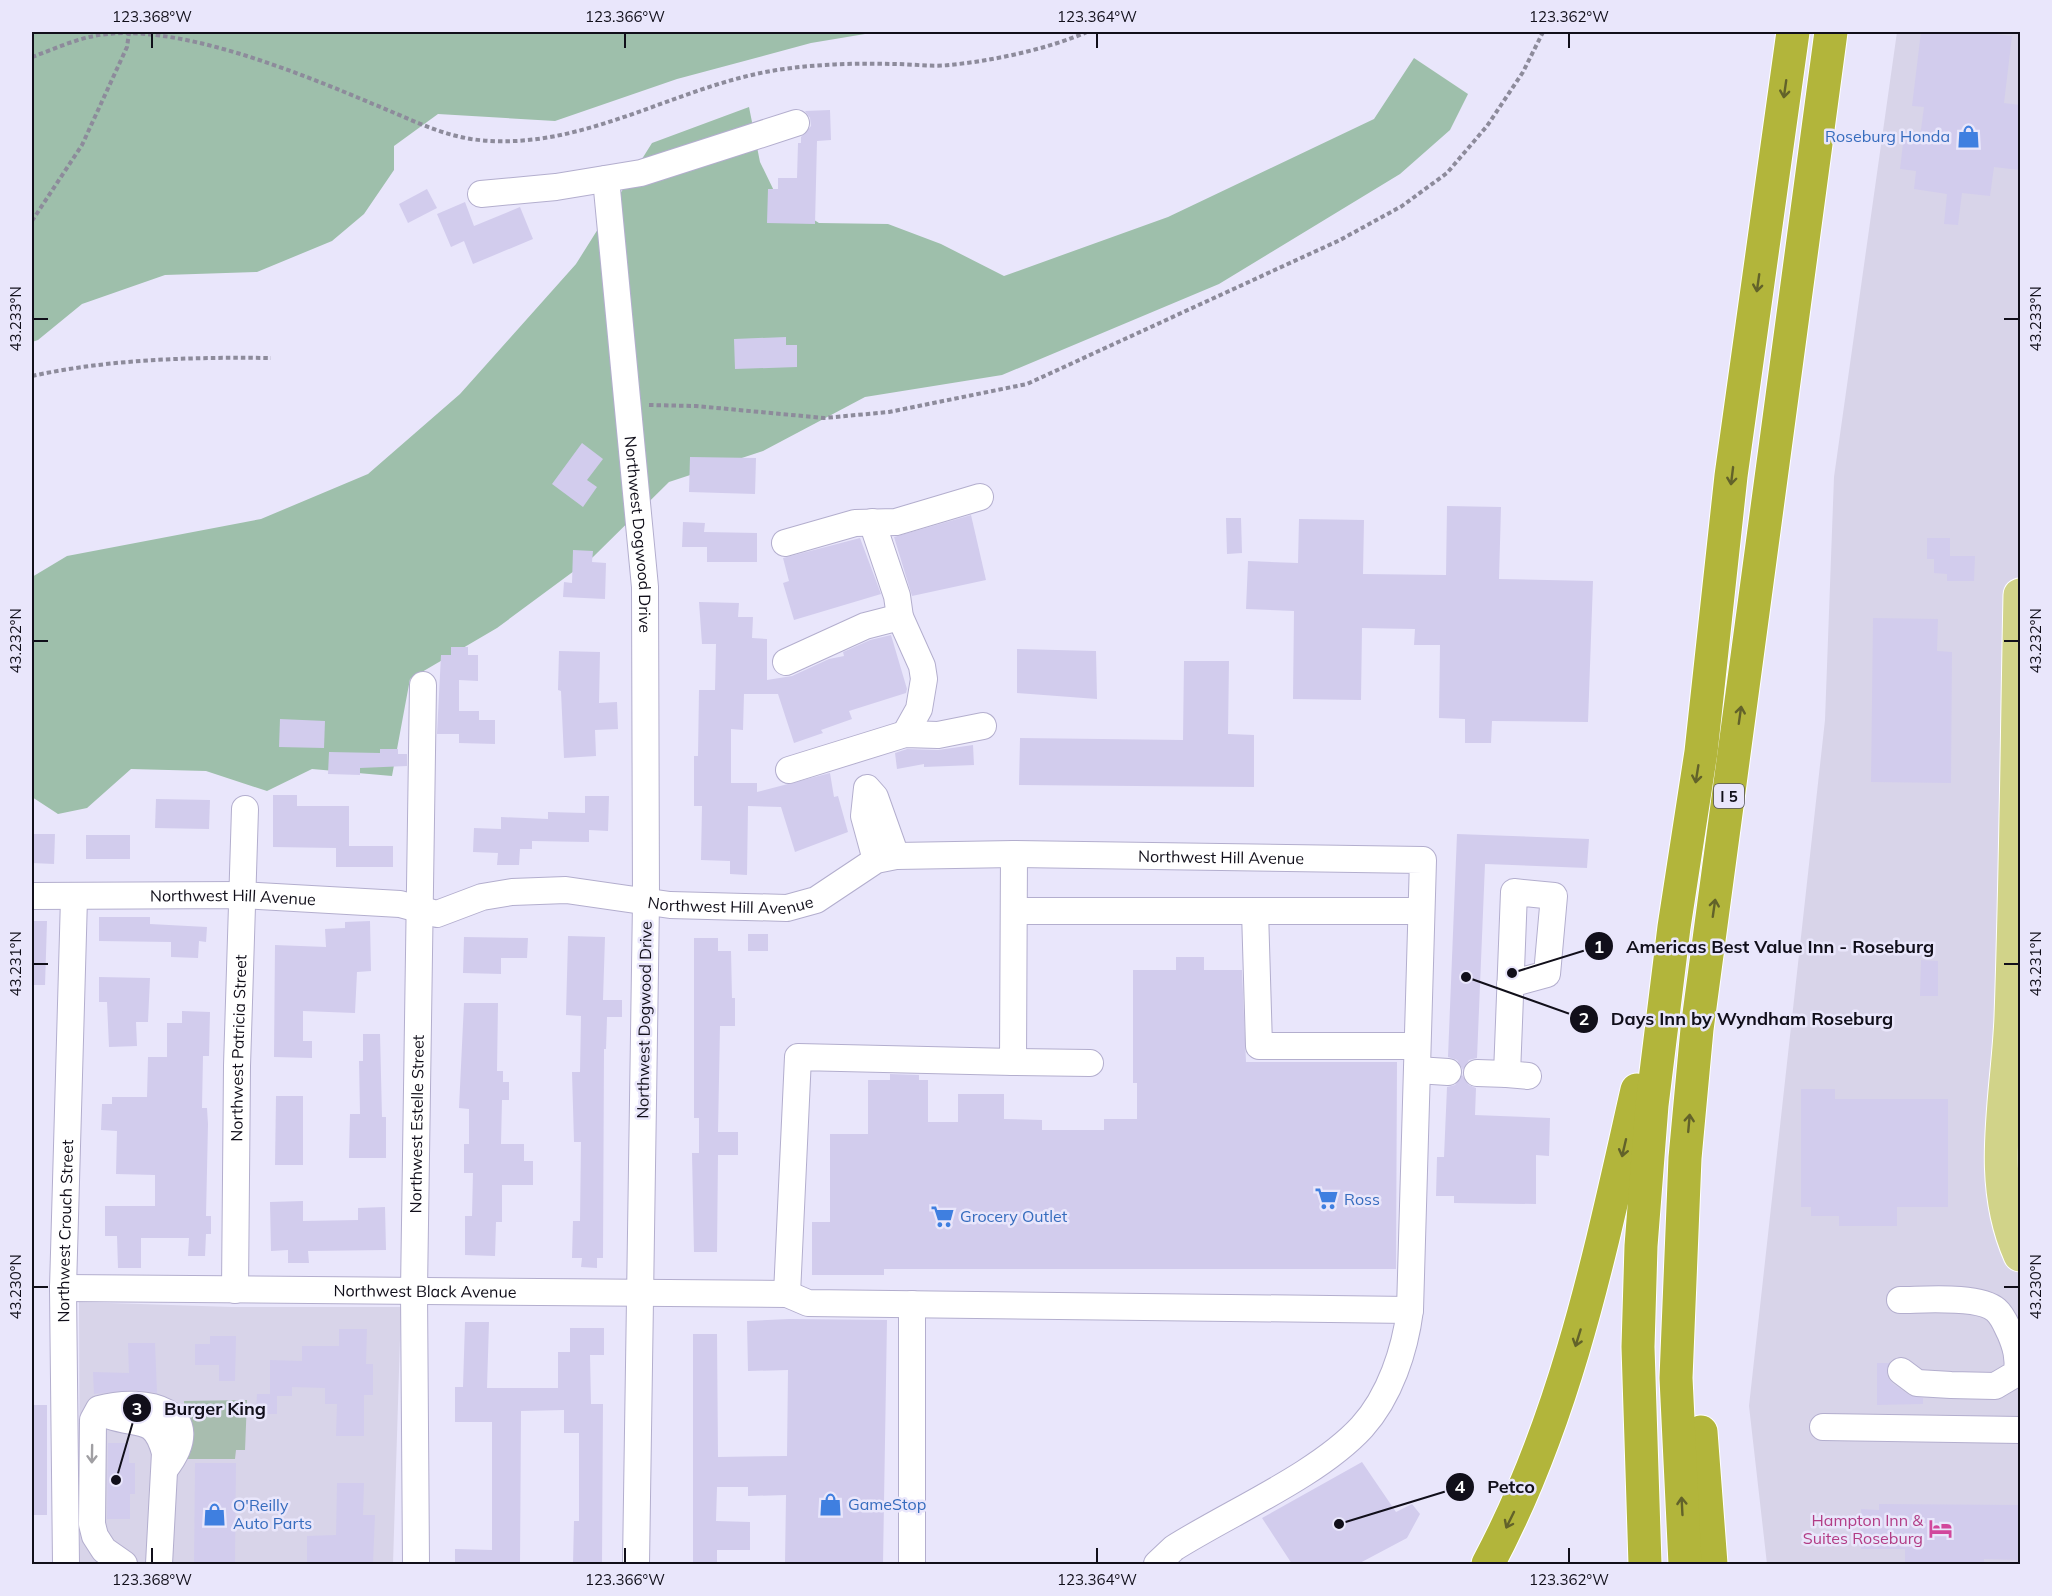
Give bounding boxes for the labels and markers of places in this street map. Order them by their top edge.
shop icon: Roseburg Honda [1955,123,1981,149]
place label: Roseburg Honda [1825,126,1950,146]
callout: Americas Best Value Inn - Roseburg [1584,928,1946,964]
callout: Days Inn by Wyndham Roseburg [1569,1001,1905,1037]
supermarket icon: Ross [1313,1186,1339,1212]
place label: Ross [1344,1189,1380,1209]
supermarket icon: Grocery Outlet [929,1203,955,1229]
place label: Grocery Outlet [960,1206,1068,1226]
callout: Burger King [122,1390,278,1426]
callout: Petco [1445,1469,1546,1505]
shop icon: GameStop [817,1491,843,1517]
place label: GameStop [848,1494,926,1514]
place label: O'Reilly Auto Parts [233,1495,312,1533]
shop icon: O'Reilly Auto Parts [202,1501,228,1527]
place label: Hampton Inn & Suites Roseburg [1803,1510,1923,1548]
hotel icon: Hampton Inn & Suites Roseburg [1928,1516,1954,1542]

